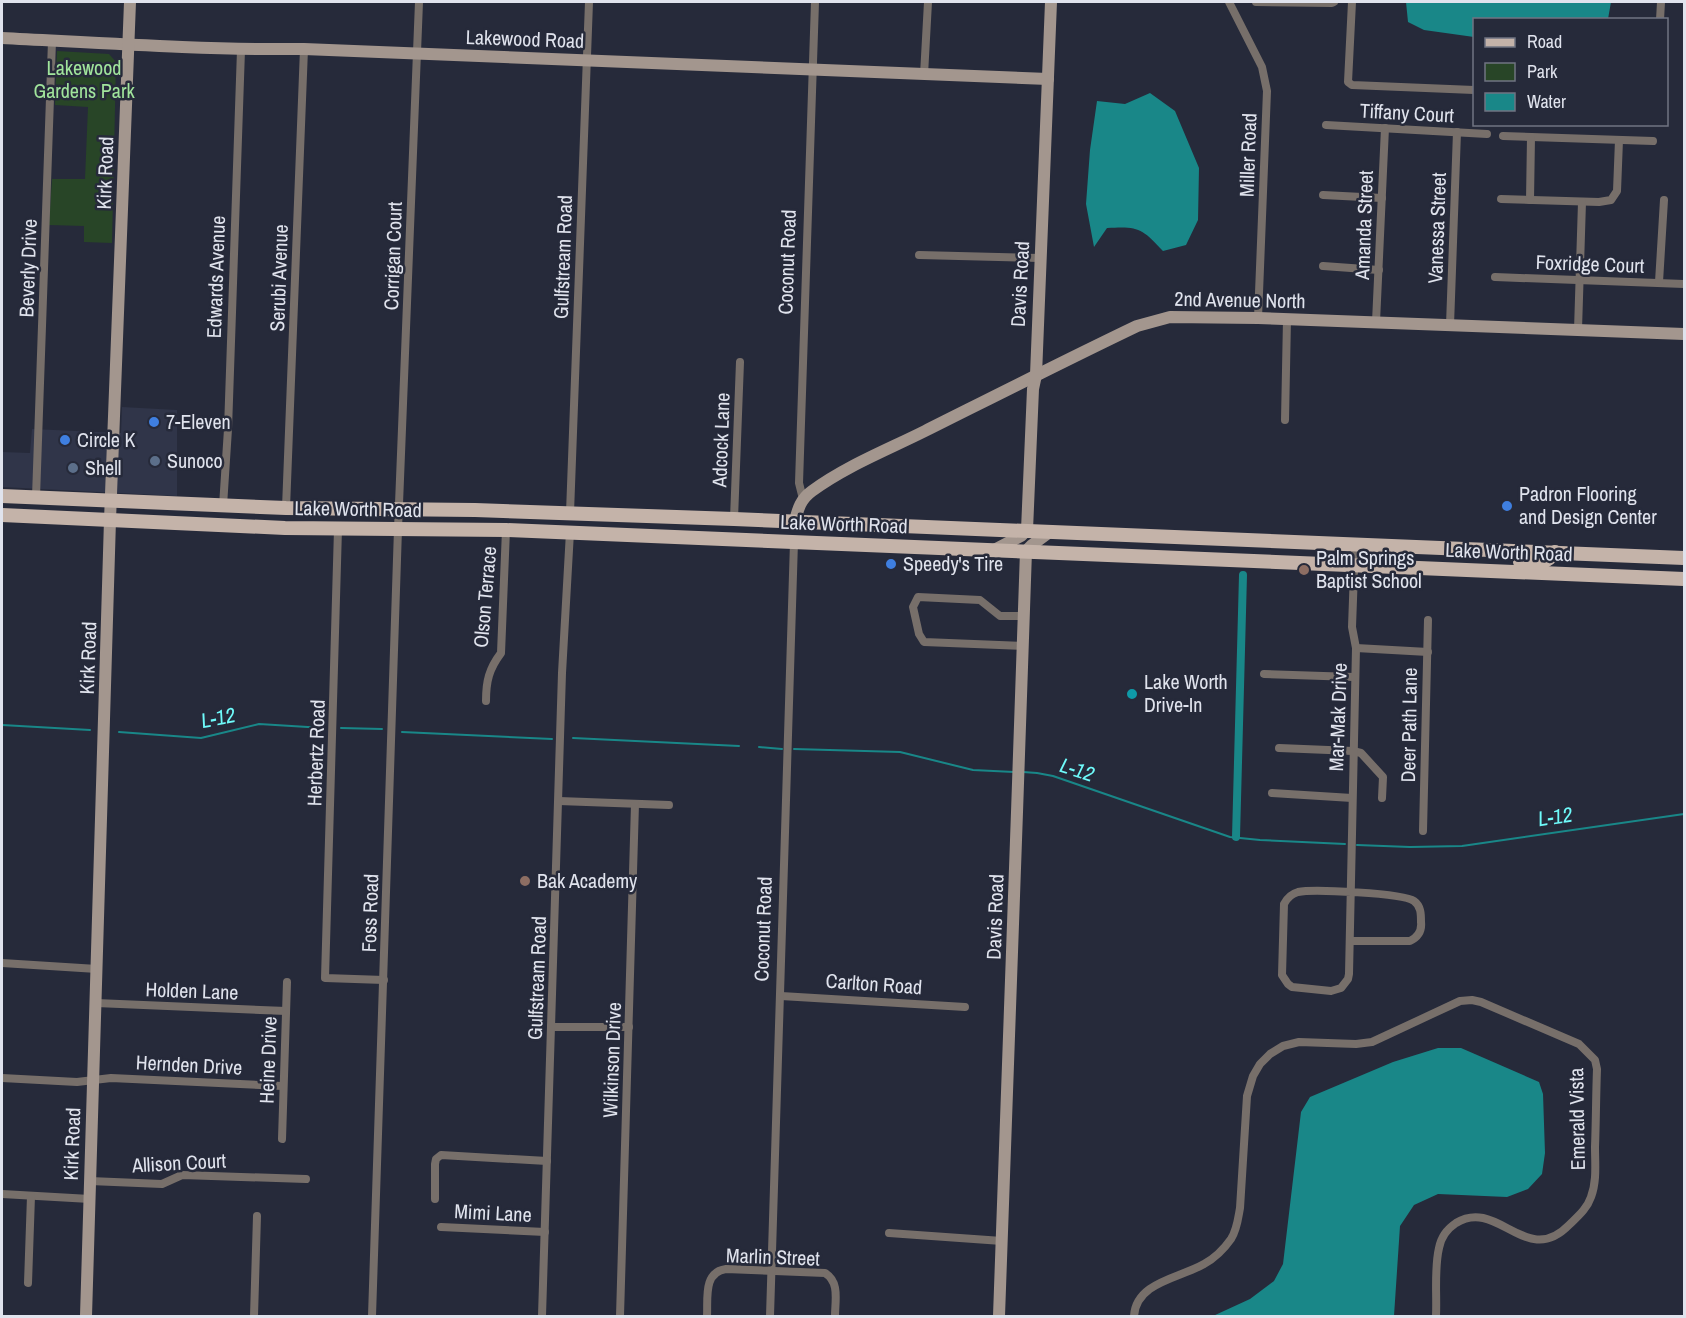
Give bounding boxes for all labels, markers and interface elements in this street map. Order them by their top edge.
legend [1473,18,1668,126]
street label: Lakewood Road [465,23,585,54]
text: Road [1527,29,1562,54]
park label: Lakewood Gardens Park [33,54,135,104]
text: Park [1527,59,1558,84]
text: Water [1527,89,1566,114]
street label: Tiffany Court [1359,97,1455,128]
street label: Miller Road [1233,113,1262,197]
street label: Kirk Road [90,136,119,210]
street label: Amanda Street [1348,169,1379,281]
street label: Vanessa Street [1421,172,1452,284]
street label: Gulfstream Road [547,195,578,319]
street label: Corrigan Court [377,201,408,311]
street label: Coconut Road [771,209,802,315]
street label: Edwards Avenue [200,215,231,339]
street label: Beverly Drive [12,218,43,318]
street label: Serubi Avenue [263,224,294,332]
street label: Davis Road [1004,240,1035,327]
street label: Foxridge Court [1535,248,1645,279]
street label: 2nd Avenue North [1174,285,1306,314]
street label: Adcock Lane [705,392,736,489]
place label: 7-Eleven [166,408,231,435]
marker: 7-Eleven [147,415,161,429]
place label: Circle K [77,426,135,453]
marker: Circle K [58,433,72,447]
place label: Sunoco [167,447,223,474]
place label: Shell [85,454,121,481]
marker: Sunoco [148,454,162,468]
marker: Shell [66,461,80,475]
place label: Padron Flooring and Design Center [1519,480,1657,530]
street label: Lake Worth Road [294,494,422,523]
marker: Padron Flooring and Design Center [1500,499,1514,513]
street label: Lake Worth Road [780,508,908,539]
street label: Lake Worth Road [1445,536,1573,567]
place label: Palm Springs Baptist School [1316,544,1422,594]
street label: Olson Terrace [467,545,502,649]
place label: Speedy's Tire [903,550,1003,577]
marker: Speedy's Tire [884,557,898,571]
marker: Palm Springs Baptist School [1297,563,1311,577]
street label: Kirk Road [73,621,102,695]
street label: Mar-Mak Drive [1322,662,1353,772]
street label: Deer Path Lane [1394,667,1423,783]
place label: Lake Worth Drive-In [1144,668,1228,718]
marker: Lake Worth Drive-In [1125,687,1139,701]
street label: Herbertz Road [300,699,331,807]
water label: L-12 [198,700,238,735]
water label: L-12 [1056,750,1098,789]
water label: L-12 [1536,800,1574,833]
place label: Bak Academy [537,867,638,894]
street label: Foss Road [355,873,384,953]
marker: Bak Academy [518,874,532,888]
street label: Davis Road [980,874,1009,960]
street label: Coconut Road [747,876,778,982]
street label: Gulfstream Road [521,916,552,1040]
street label: Carlton Road [825,967,923,1000]
street label: Holden Lane [145,975,239,1006]
street label: Wilkinson Drive [596,1002,627,1118]
street label: Heine Drive [252,1016,283,1104]
street label: Hernden Drive [135,1048,243,1081]
street label: Emerald Vista [1562,1067,1591,1171]
street label: Kirk Road [57,1107,86,1181]
street label: Allison Court [130,1147,227,1178]
street label: Mimi Lane [454,1197,532,1228]
street label: Marlin Street [726,1241,821,1272]

